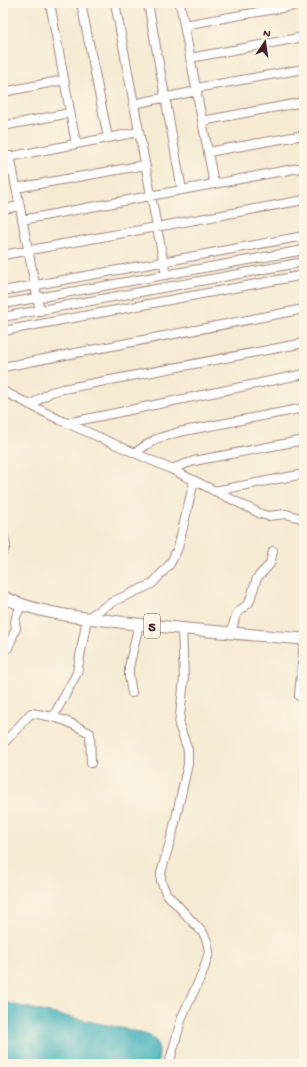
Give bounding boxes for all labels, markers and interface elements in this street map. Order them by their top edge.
north arrow [245,22,285,62]
text: N [262,28,272,41]
road number: 5 [144,614,160,638]

